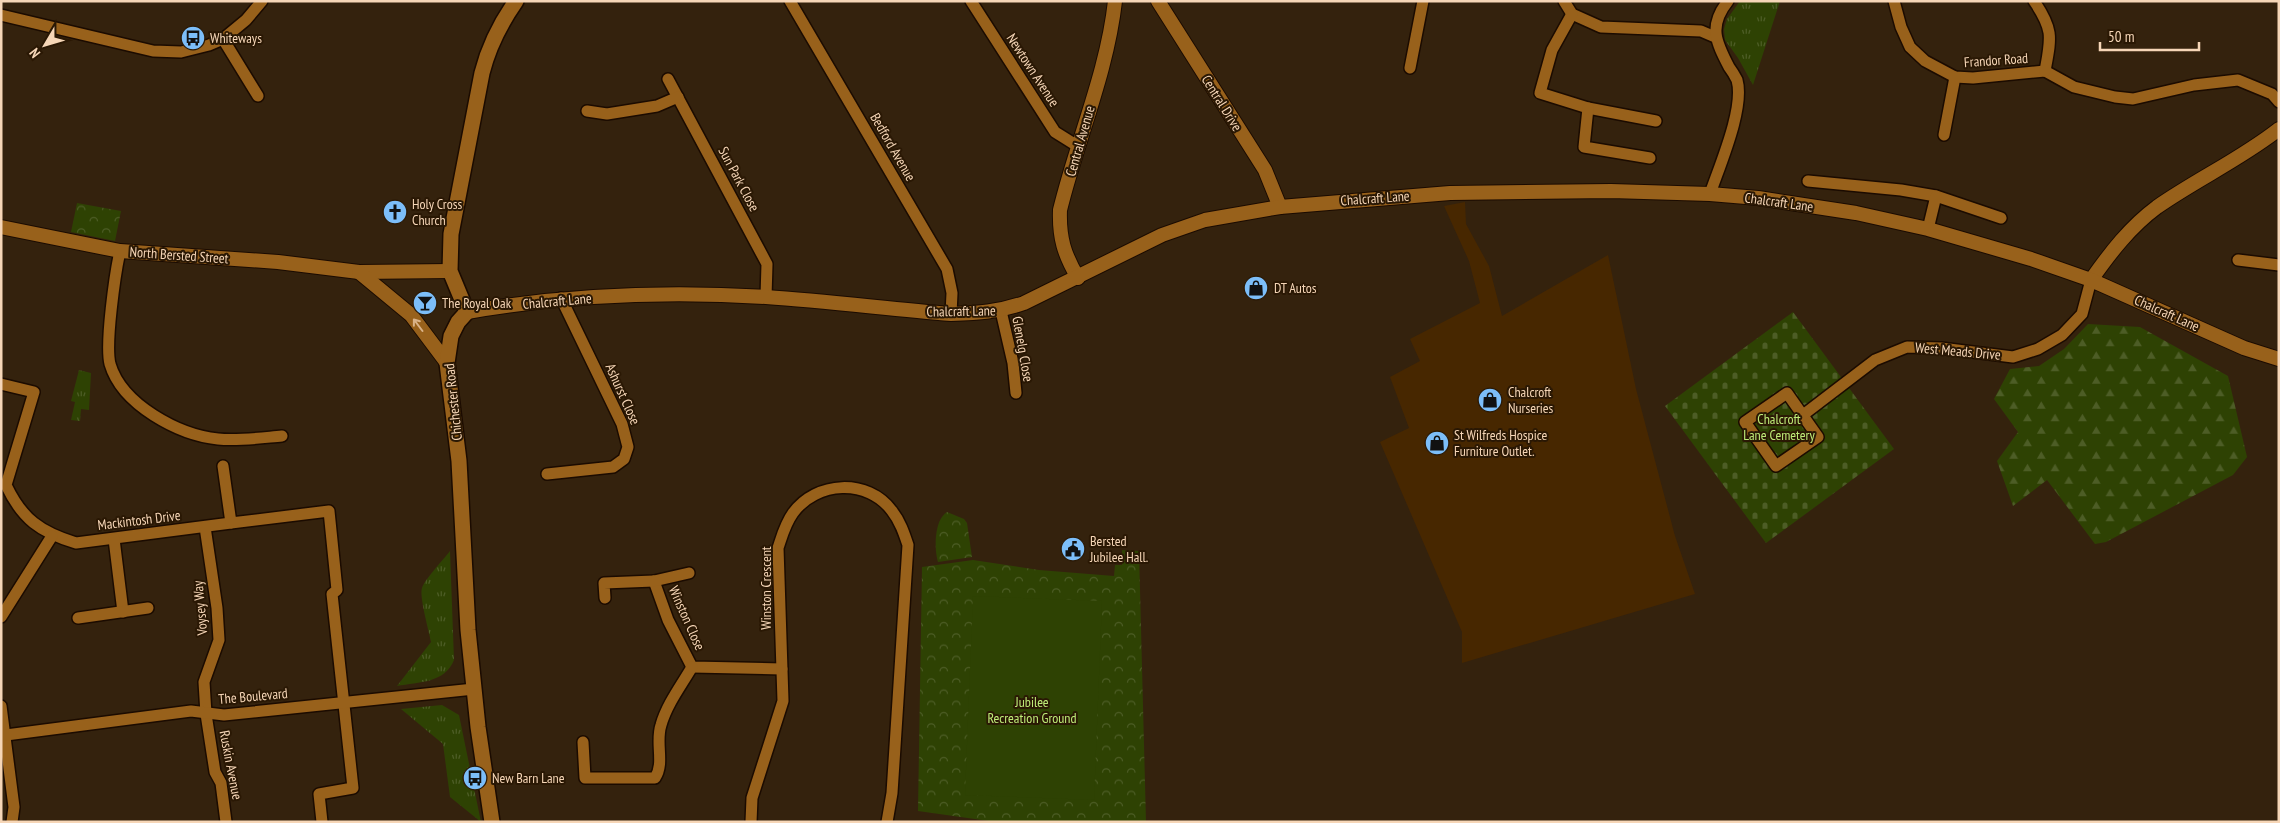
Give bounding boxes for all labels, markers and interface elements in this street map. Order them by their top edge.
north arrow [20,20,70,70]
scale bar [2100,20,2199,52]
bus stop icon: Whiteways [180,25,206,51]
text: 50 m [2108,27,2134,46]
place label: Whiteways [210,29,262,47]
street label: Newtown Avenue [1003,30,1063,110]
text: N [25,44,44,62]
street label: Frandor Road [1963,49,2029,71]
street label: Central Drive [1198,72,1246,135]
street label: Central Avenue [1061,103,1099,178]
street label: Bedford Avenue [866,110,920,185]
street label: Sun Park Close [714,143,764,215]
street label: Chalcraft Lane [1340,187,1410,209]
street label: Chalcraft Lane [1743,188,1815,216]
place label: Holy Cross Church [412,195,462,229]
church icon: Holy Cross Church [382,199,408,225]
street label: North Bersted Street [129,243,229,267]
shop icon: DT Autos [1243,275,1269,301]
place label: DT Autos [1274,279,1317,297]
street label: Chalcraft Lane [522,289,592,313]
bar icon: The Royal Oak [412,290,438,316]
street label: Chalcraft Lane [2132,291,2202,335]
place label: The Royal Oak [442,294,512,312]
street label: Chalcraft Lane [926,301,996,321]
street label: Glenelg Close [1008,315,1038,383]
one-way arrow [413,318,423,332]
street label: West Meads Drive [1915,338,2002,364]
street label: Ashurst Close [602,361,645,428]
street label: Chichester Road [440,363,466,441]
place label: Chalcroft Nurseries [1508,383,1554,417]
shop icon: Chalcroft Nurseries [1477,387,1503,413]
park label: Chalcroft Lane Cemetery [1743,410,1815,444]
place label: St Wilfreds Hospice Furniture Outlet. [1454,426,1547,460]
shop icon: St Wilfreds Hospice Furniture Outlet. [1424,430,1450,456]
street label: Mackintosh Drive [97,506,182,534]
place label: Bersted Jubilee Hall. [1089,532,1148,566]
public building icon: Bersted Jubilee Hall. [1060,536,1086,562]
street label: Winston Crescent [757,546,775,630]
street label: Voysey Way [189,579,211,637]
street label: Winston Close [665,583,709,653]
street label: The Boulevard [218,684,288,708]
park label: Jubilee Recreation Ground [987,693,1077,727]
street label: Ruskin Avenue [215,729,247,801]
bus stop icon: New Barn Lane [462,765,488,791]
place label: New Barn Lane [492,769,565,787]

